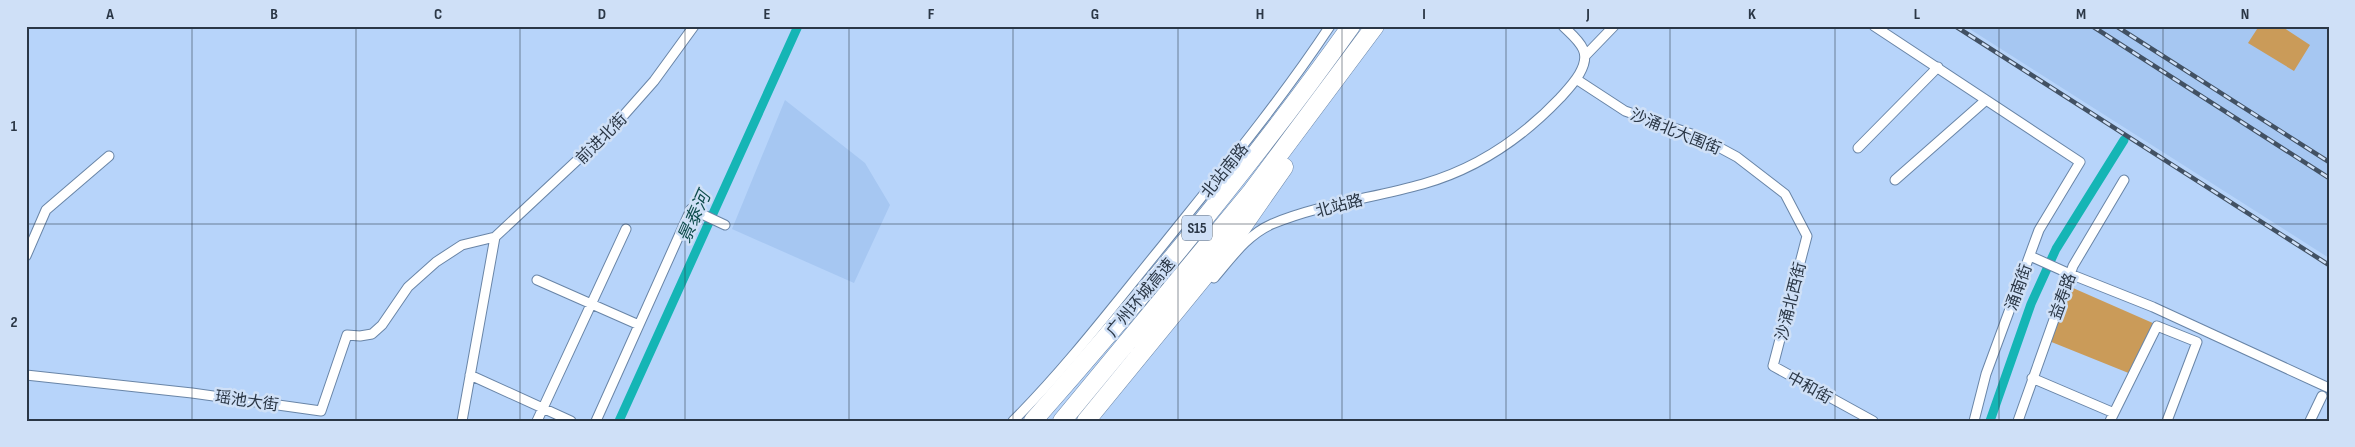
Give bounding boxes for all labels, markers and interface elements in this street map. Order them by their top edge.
text: A [105,5,114,24]
text: B [270,5,278,24]
text: C [434,5,442,24]
text: D [598,5,606,24]
text: E [764,5,771,24]
text: F [928,5,935,24]
text: G [1091,5,1099,24]
text: H [1256,5,1264,24]
text: I [1422,5,1426,24]
text: J [1585,5,1590,24]
text: K [1748,5,1756,24]
text: L [1914,5,1921,24]
text: M [2076,5,2086,24]
text: N [2241,5,2249,24]
street label: 沙涌北大围街 [1627,106,1724,159]
street label: 前进北街 [573,110,631,168]
text: 1 [11,117,18,136]
street label: 北站南路 [1198,140,1253,202]
water label: 景泰河 [674,186,716,246]
street label: 北站路 [1314,191,1365,222]
road number: S15 [1182,216,1212,240]
street label: 广州环城高速 [1103,255,1179,341]
street label: 沙涌北西街 [1773,260,1810,342]
street label: 涌南街 [2002,262,2037,313]
street label: 益寿路 [2046,271,2081,322]
text: 2 [10,313,18,332]
street label: 中和街 [1784,368,1835,408]
street label: 瑶池大街 [214,388,280,415]

